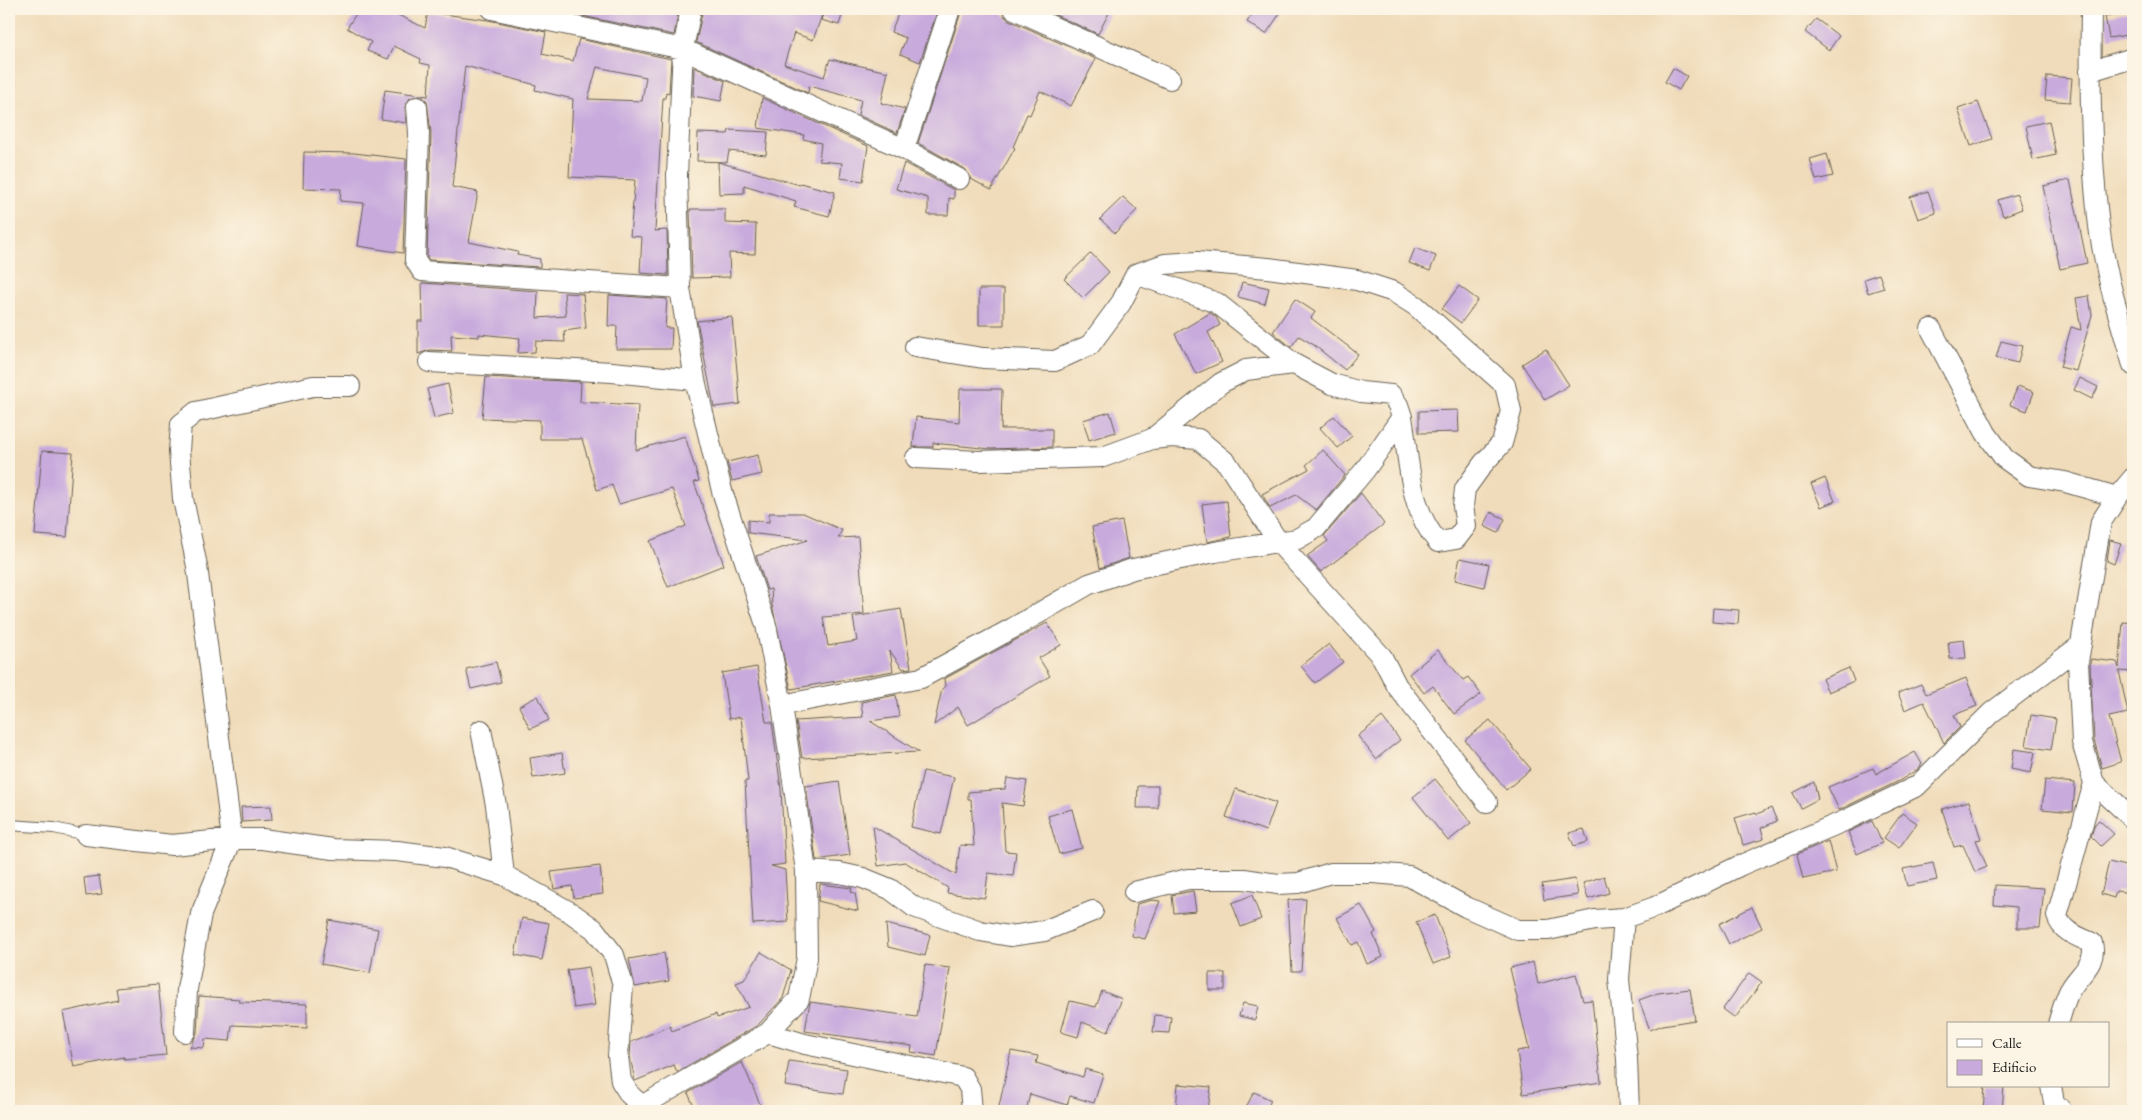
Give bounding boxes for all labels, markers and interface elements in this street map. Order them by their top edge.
legend [1947,1022,2110,1088]
text: Calle [1992,1033,2022,1052]
text: Edificio [1992,1057,2036,1076]

